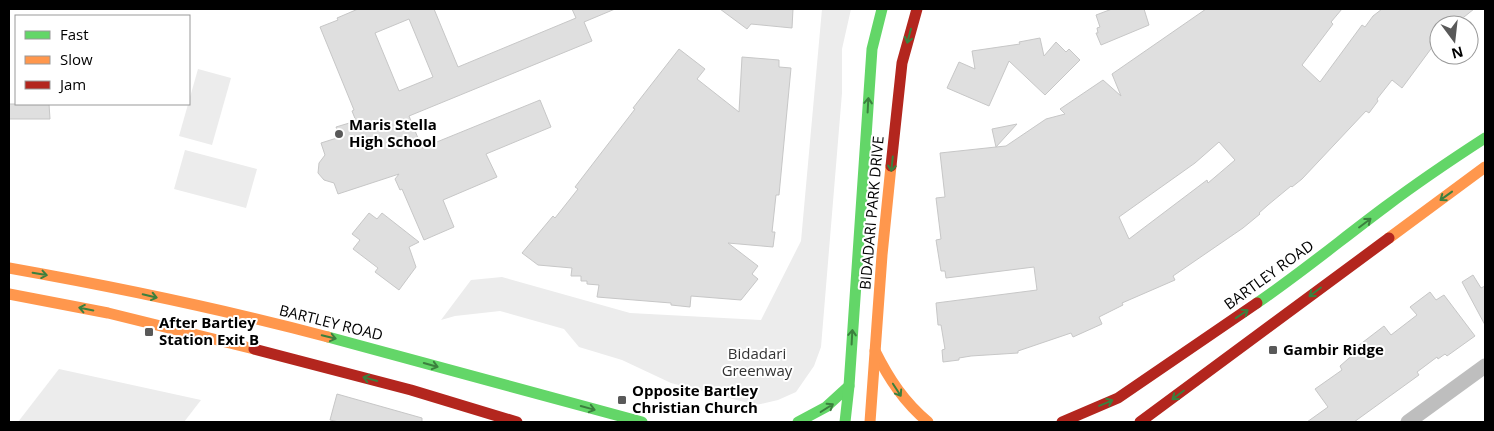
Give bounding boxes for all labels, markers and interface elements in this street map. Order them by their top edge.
legend [15,15,190,105]
north arrow [1429,15,1479,65]
text: Fast [60,24,89,44]
one-way arrow [904,27,914,43]
text: N [1450,42,1465,64]
text: Slow [60,49,93,69]
text: Jam [58,74,86,94]
one-way arrow [863,97,872,113]
place label: Maris Stella High School [349,114,437,151]
marker: Maris Stella High School [333,128,345,140]
street label: BIDADARI PARK DRIVE [854,135,888,291]
one-way arrow [887,155,897,171]
one-way arrow [1439,191,1453,201]
one-way arrow [1358,217,1371,228]
street label: BARTLEY ROAD [1219,235,1317,314]
one-way arrow [31,270,47,279]
one-way arrow [1309,287,1322,298]
one-way arrow [142,292,158,301]
street label: BARTLEY ROAD [277,299,385,345]
one-way arrow [79,303,95,313]
one-way arrow [1235,309,1249,319]
place label: After Bartley Station Exit B [159,312,259,349]
marker: After Bartley Station Exit B [143,326,155,338]
one-way arrow [848,329,857,345]
one-way arrow [320,333,336,343]
place label: Gambir Ridge [1283,339,1384,359]
park label: Bidadari Greenway [722,343,793,380]
marker: Gambir Ridge [1267,344,1279,356]
one-way arrow [423,360,439,370]
one-way arrow [363,374,379,384]
place label: Opposite Bartley Christian Church [632,380,758,417]
one-way arrow [892,383,902,397]
one-way arrow [1172,389,1185,400]
marker: Opposite Bartley Christian Church [616,394,628,406]
one-way arrow [1098,398,1113,407]
one-way arrow [819,402,833,412]
one-way arrow [579,404,595,413]

